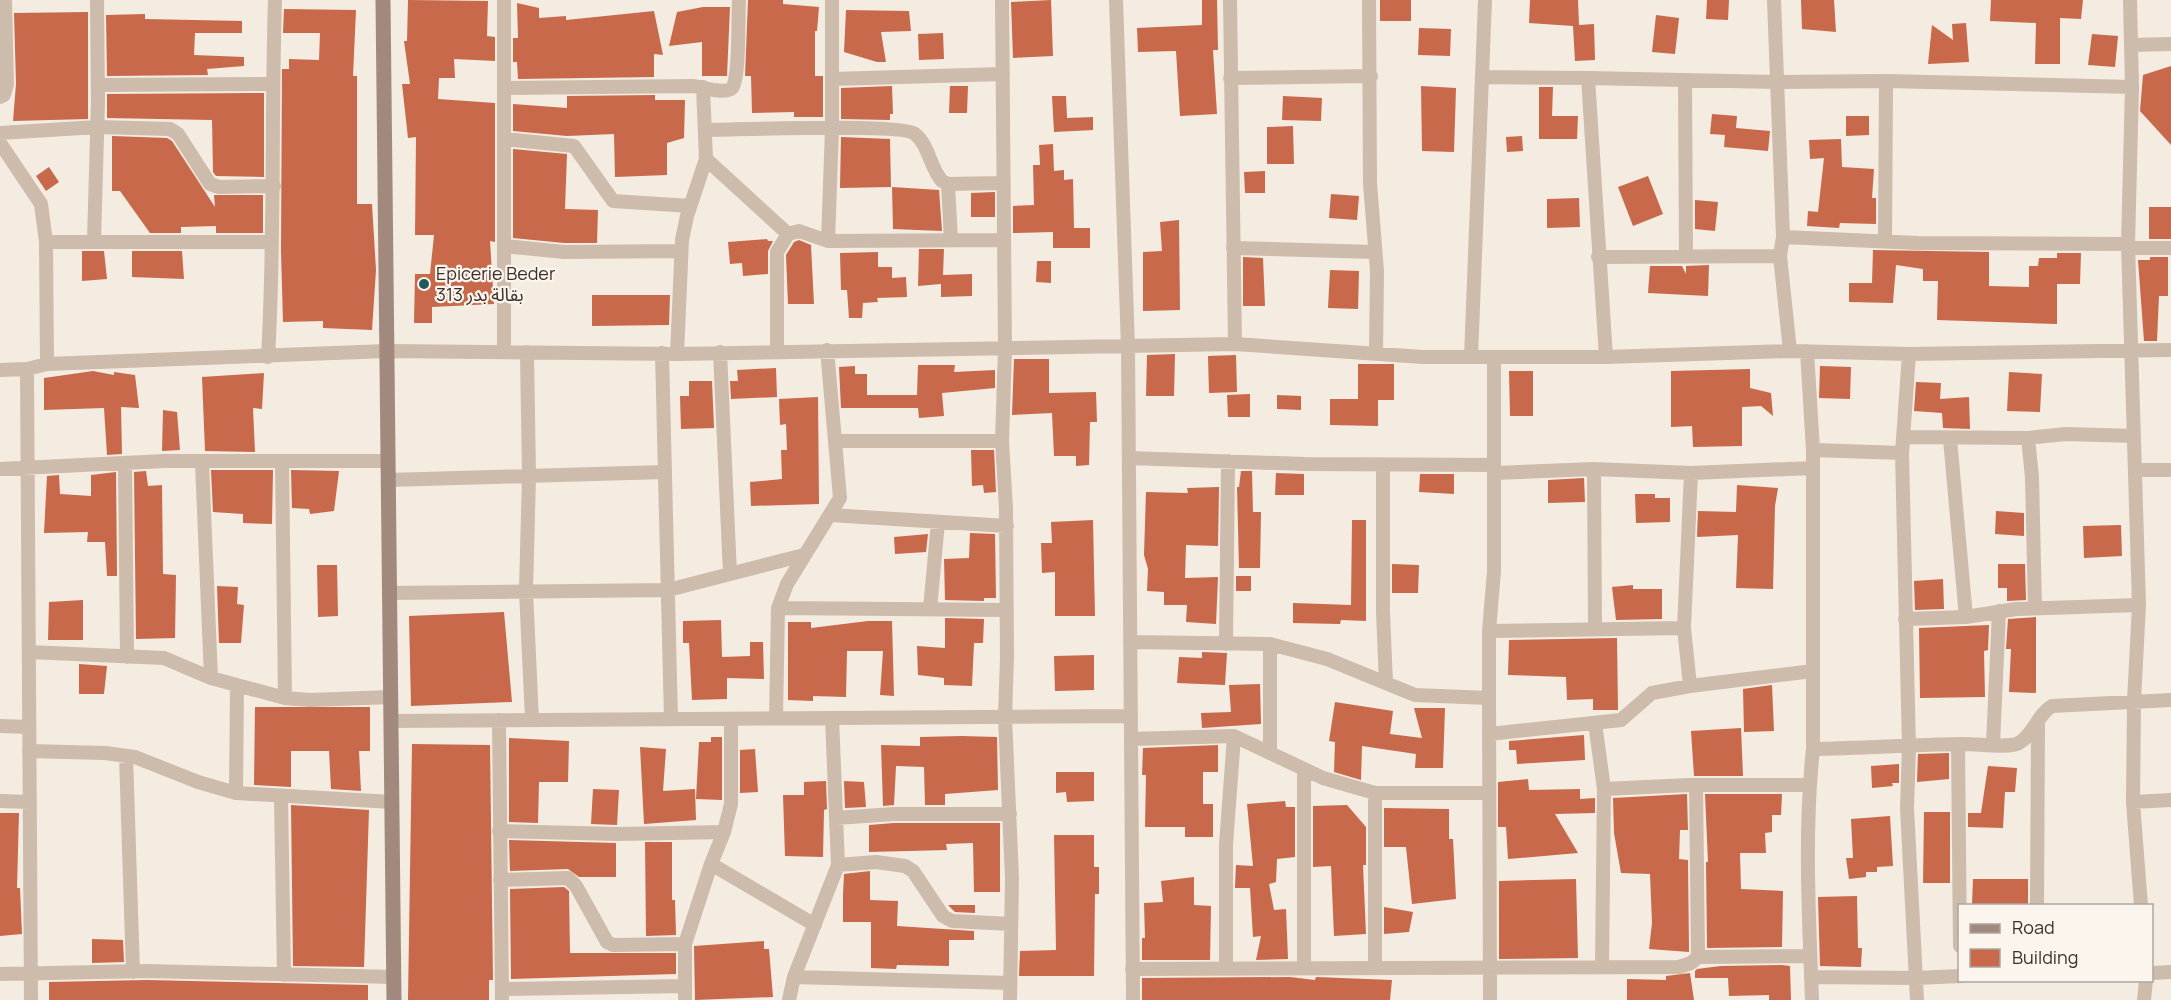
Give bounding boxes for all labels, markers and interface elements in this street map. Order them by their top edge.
place label: Epicerie Beder 313 بقالة بدر [436,261,556,306]
marker: Epicerie Beder 313 بقالة بدر [417,277,431,291]
legend [1958,904,2153,982]
text: Road [2012,915,2055,939]
text: Building [2012,945,2078,969]

